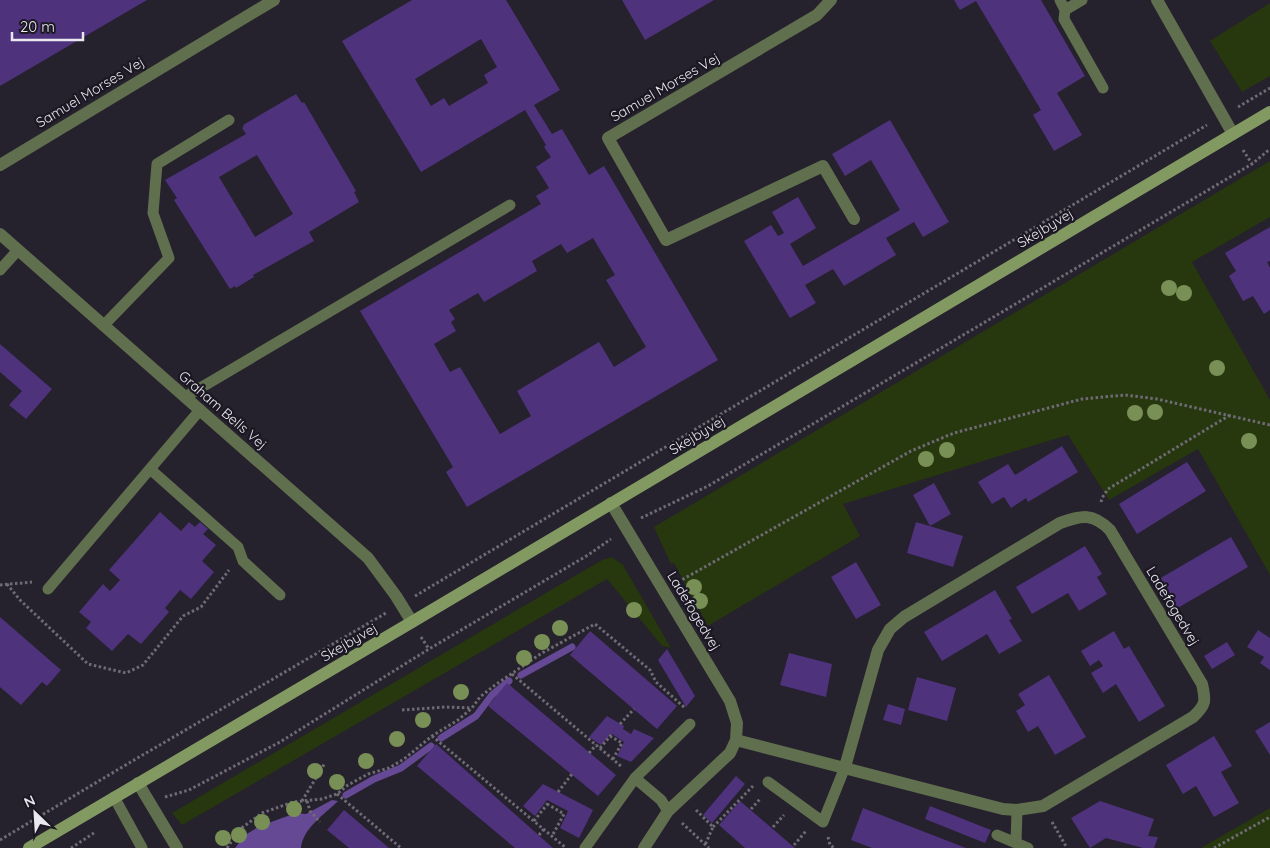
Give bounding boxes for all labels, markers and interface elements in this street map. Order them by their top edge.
scale bar [12,10,84,42]
text: 20 m [20,17,55,36]
street label: Samuel Morses Vej [607,48,723,126]
street label: Samuel Morses Vej [33,53,147,131]
street label: Skejbyvej [1014,204,1076,252]
street label: Graham Bells Vej [175,367,271,453]
street label: Skejbyvej [666,411,728,459]
street label: Ladefogedvej [1142,563,1204,649]
street label: Ladefogedvej [663,568,725,654]
street label: Skejbyvej [318,619,380,665]
north arrow [10,788,60,838]
text: N [21,791,38,812]

